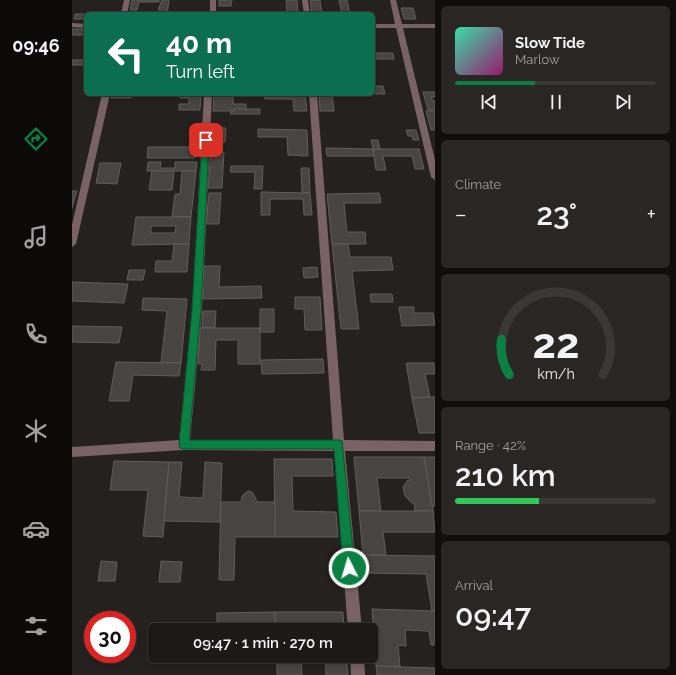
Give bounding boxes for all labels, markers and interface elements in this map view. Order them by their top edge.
text: 40 m [166,27,232,60]
icon: left [100,28,152,80]
text: Slow Tide [515,34,585,52]
text: 09:46 [12,35,60,56]
text: Marlow [515,52,560,67]
text: Turn left [166,61,235,82]
icon: previous [478,91,500,113]
icon: pause [545,91,567,113]
icon: next [612,91,634,113]
pin [189,123,223,157]
icon: directions [22,125,50,153]
icon: arrive [195,129,217,151]
text: Climate [455,177,501,192]
text: 23° [536,197,577,232]
text: − [455,201,467,227]
text: + [647,201,656,227]
icon: music [22,223,50,251]
text: 22 [532,319,579,368]
icon: phone [22,320,50,348]
text: km/h [537,366,574,382]
icon: climate [22,417,50,445]
text: Range · 42% [455,438,526,453]
text: 210 km [455,458,556,493]
icon: car [22,515,50,543]
position arrow [328,547,370,589]
text: Arrival [455,578,493,593]
text: 09:47 [455,598,531,633]
speed limit sign: 30 [84,611,136,663]
icon: filters [22,612,50,640]
text: 09:47 · 1 min · 270 m [193,634,333,652]

